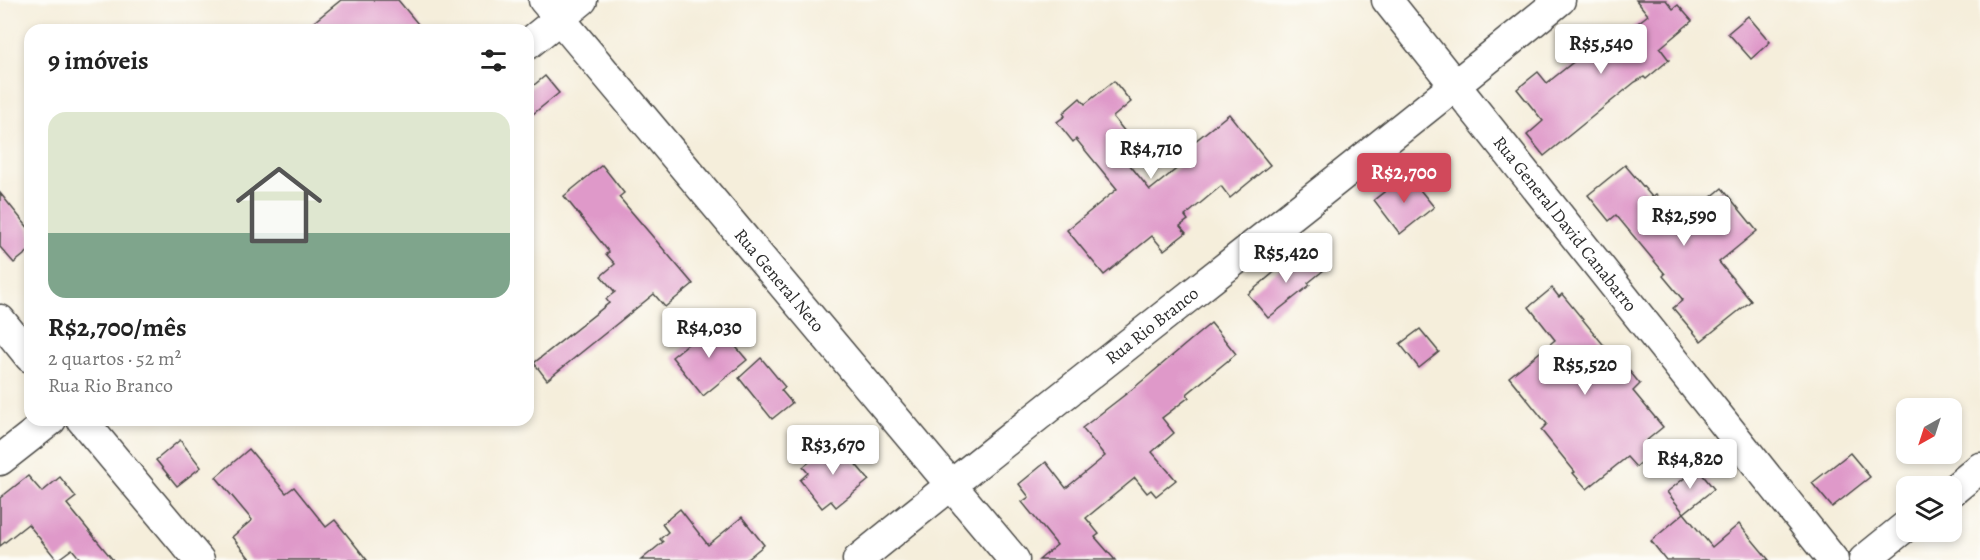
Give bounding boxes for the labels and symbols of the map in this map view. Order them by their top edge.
pin: R$5,540 [1546,24,1656,75]
pin: R$4,710 [1096,129,1206,180]
street label: Rua General David Canabarro [1488,131,1643,317]
pin: R$2,700 [1349,153,1459,204]
pin: R$2,590 [1629,196,1739,247]
street label: Rua General Neto [729,223,830,337]
pin: R$5,420 [1231,233,1341,284]
street label: Rua Rio Branco [1100,281,1204,370]
pin: R$4,030 [654,308,764,359]
pin: R$5,520 [1530,345,1640,396]
north arrow [1896,398,1962,464]
pin: R$3,670 [778,425,888,476]
pin: R$4,820 [1635,439,1745,490]

